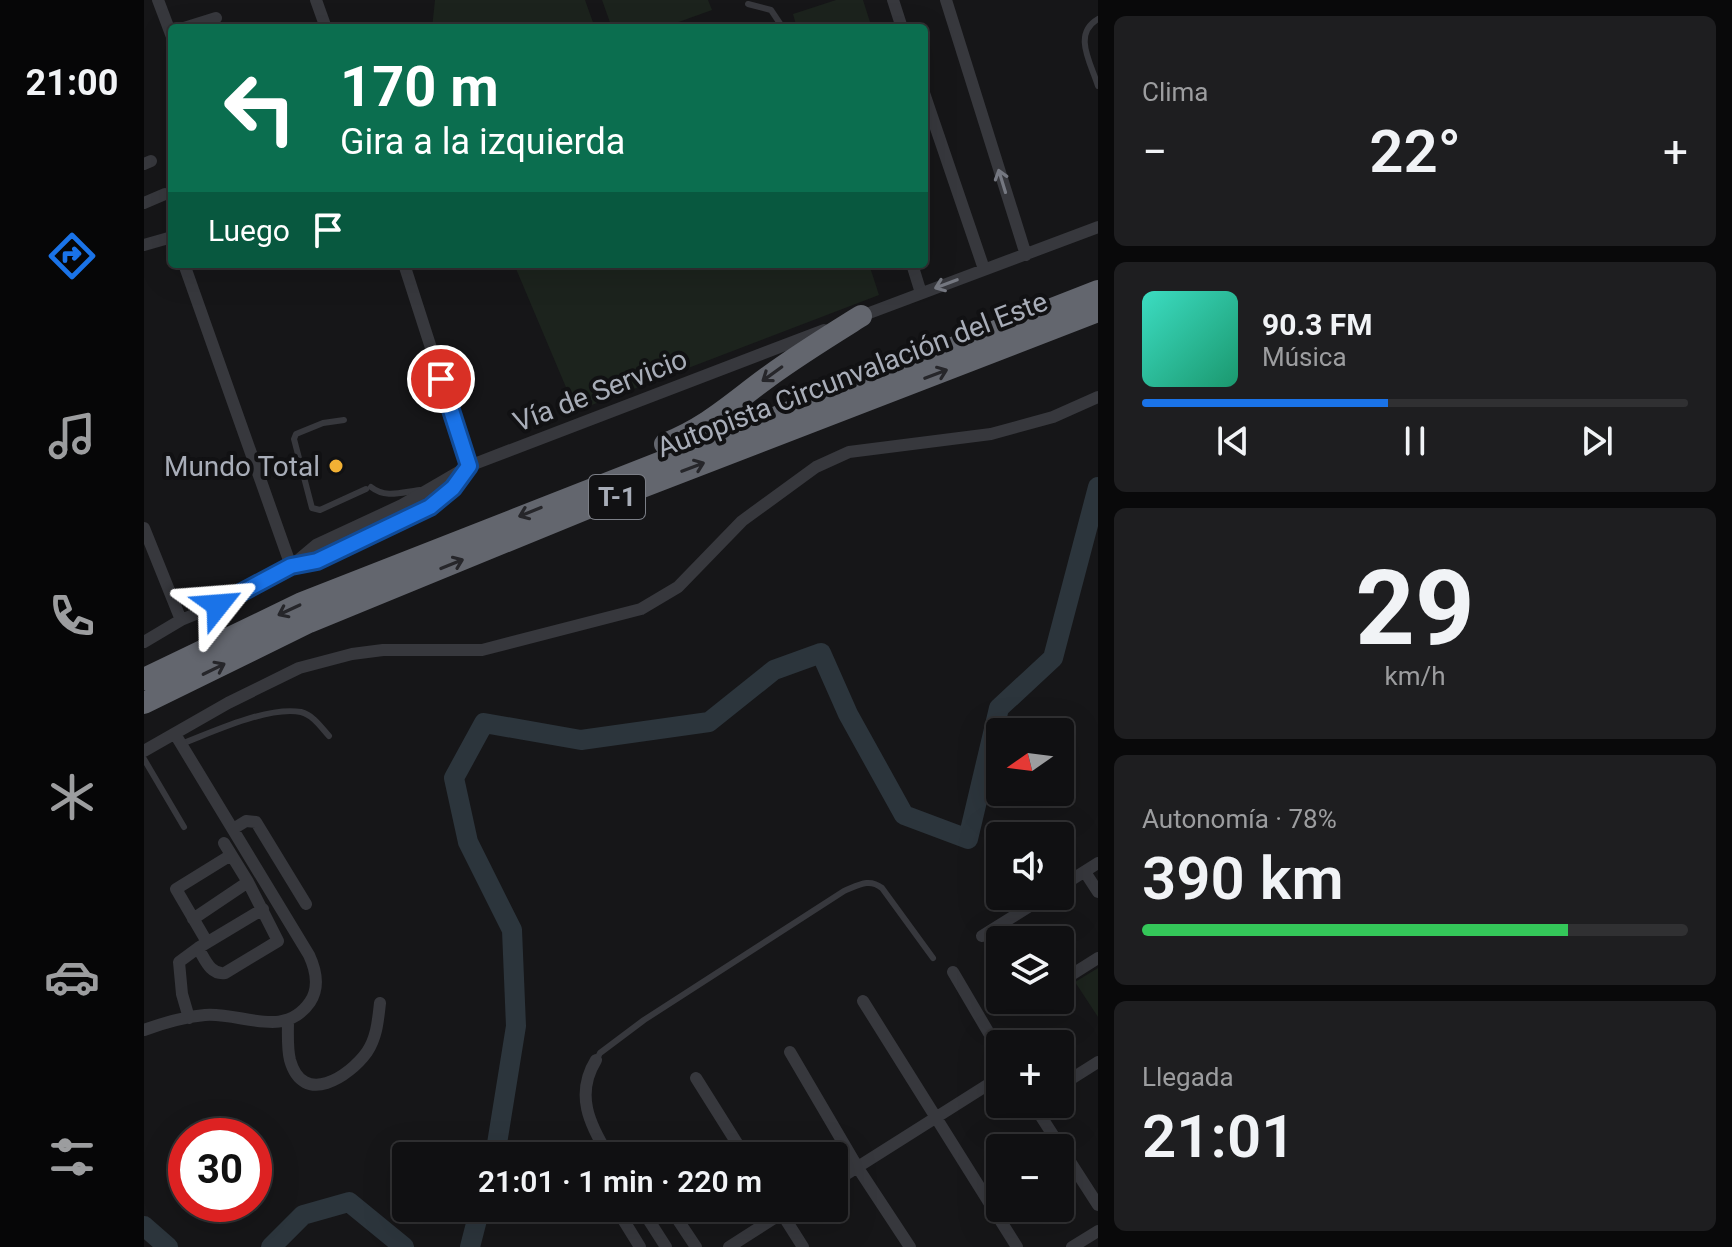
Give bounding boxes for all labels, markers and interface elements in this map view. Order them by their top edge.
text: 170 m [340,54,499,120]
icon: left [208,56,312,160]
text: 21:00 [26,62,118,104]
text: Clima [1142,77,1209,107]
text: 22° [1369,116,1461,187]
text: Gira a la izquierda [340,121,625,163]
text: − [1142,126,1167,178]
text: + [1663,126,1688,178]
one-way arrow [994,168,1009,193]
icon: arrive [306,208,350,252]
text: Luego [208,213,290,248]
icon: directions [44,228,100,284]
one-way arrow [934,277,959,292]
street label: Autopista Circunvalación del Este [652,285,1052,464]
text: 90.3 FM [1262,307,1373,342]
street label: Vía de Servicio [509,342,692,439]
text: Música [1262,342,1347,372]
pin [407,345,475,413]
icon: arrive [419,357,463,401]
one-way arrow [762,365,783,382]
one-way arrow [923,366,948,380]
icon: music [44,408,100,464]
icon: previous [1211,419,1255,463]
icon: pause [1393,419,1437,463]
icon: next [1575,419,1619,463]
place label: Mundo Total [164,450,320,483]
marker: Mundo Total [327,457,345,475]
one-way arrow [680,459,705,473]
road number: T-1 [589,475,645,519]
one-way arrow [518,506,543,521]
text: 29 [1355,548,1475,669]
one-way arrow [439,555,464,570]
position arrow [176,563,260,647]
icon: phone [44,588,100,644]
one-way arrow [277,603,301,618]
one-way arrow [202,661,226,676]
text: km/h [1384,661,1446,691]
north arrow [986,718,1074,806]
map controls [986,718,1074,1222]
icon: climate [44,769,100,825]
text: Autonomía · 78% [1142,804,1337,834]
button: sound [986,822,1074,910]
text: 390 km [1142,843,1344,914]
button: layers [986,926,1074,1014]
icon: car [44,949,100,1005]
button: + [986,1030,1074,1118]
text: Llegada [1142,1062,1234,1092]
text: 21:01 [1142,1101,1295,1172]
speed limit sign: 30 [168,1118,272,1222]
icon: filters [44,1129,100,1185]
button: − [986,1134,1074,1222]
text: 21:01 · 1 min · 220 m [478,1164,762,1199]

